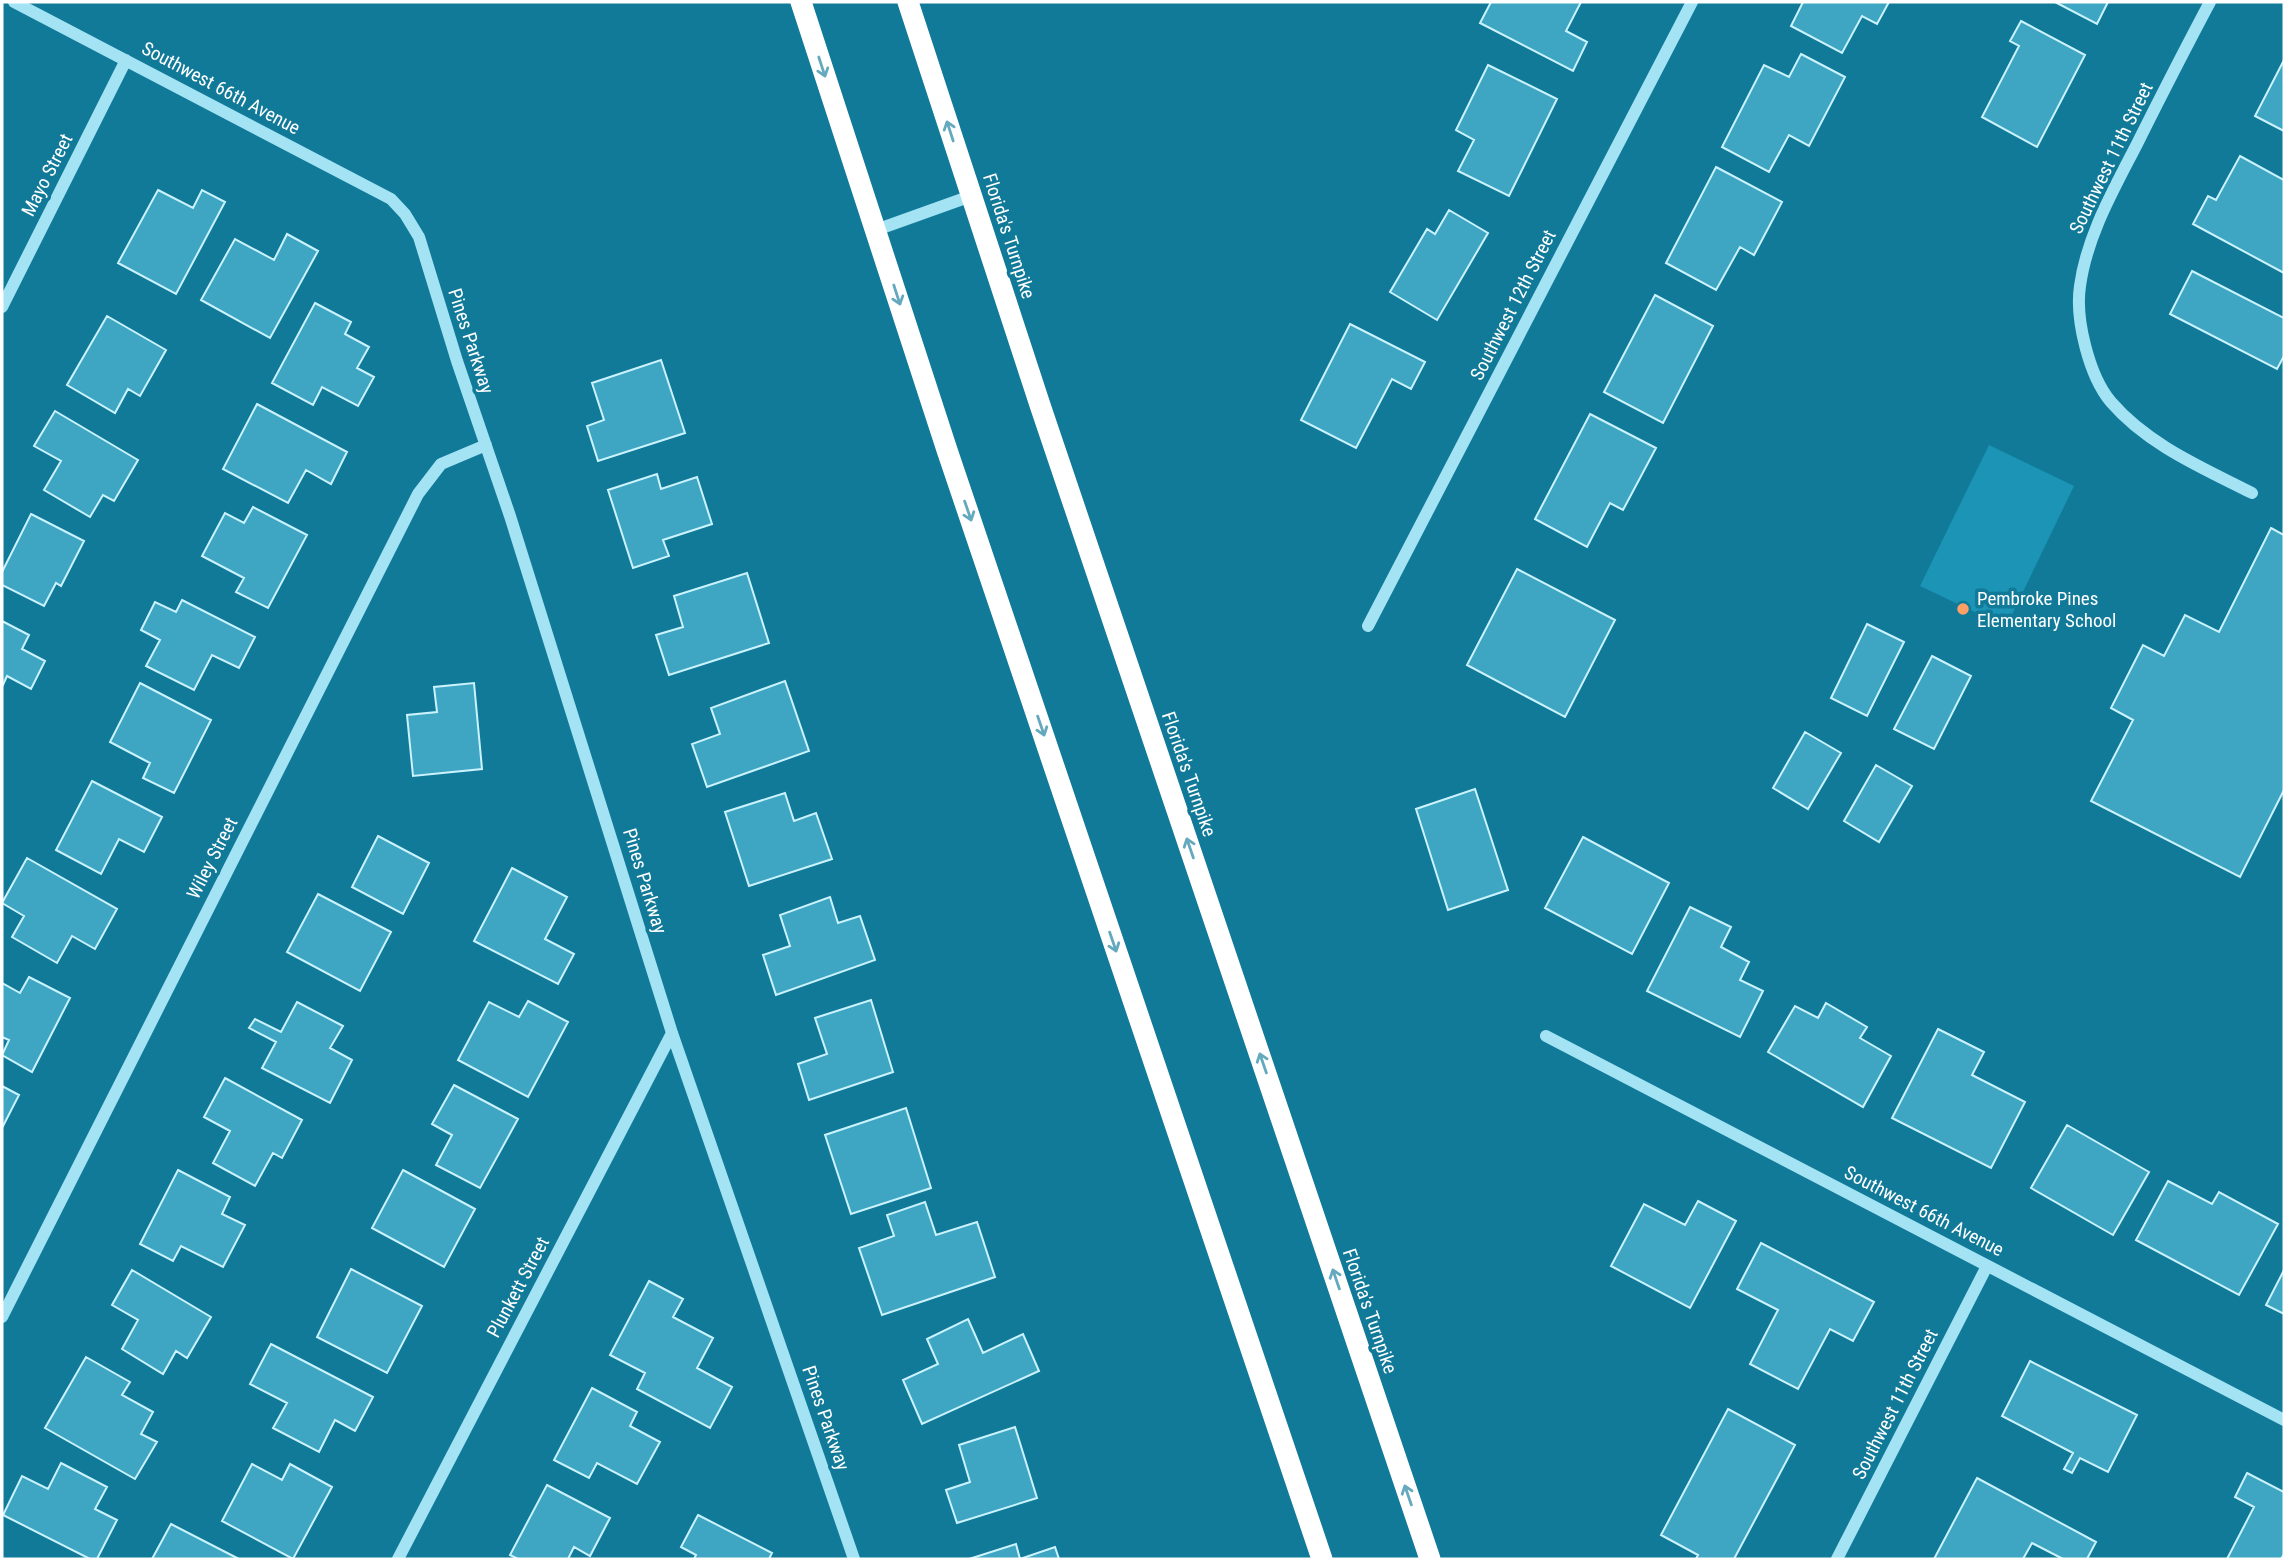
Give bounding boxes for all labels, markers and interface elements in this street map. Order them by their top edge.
street label: Southwest 66th Avenue [138,37,304,139]
one-way arrow [817,55,829,77]
street label: Southwest 11th Street [2064,78,2158,238]
one-way arrow [943,120,956,142]
street label: Mayo Street [16,130,78,220]
street label: Florida's Turnpike [978,170,1040,302]
street label: Southwest 12th Street [1465,226,1561,384]
one-way arrow [892,283,904,305]
street label: Pines Parkway [443,286,499,397]
one-way arrow [963,499,975,521]
place label: Pembroke Pines Elementary School [1977,587,2116,632]
marker: Pembroke Pines Elementary School [1955,601,1971,617]
street label: Florida's Turnpike [1157,709,1221,840]
one-way arrow [1036,715,1048,737]
street label: Wiley Street [182,813,242,903]
street label: Pines Parkway [618,825,672,937]
one-way arrow [1183,837,1196,859]
one-way arrow [1108,930,1121,952]
one-way arrow [1256,1053,1268,1075]
street label: Southwest 66th Avenue [1840,1161,2008,1261]
street label: Plunkett Street [482,1233,554,1341]
street label: Florida's Turnpike [1338,1246,1402,1377]
one-way arrow [1329,1268,1342,1290]
street label: Southwest 11th Street [1847,1325,1943,1483]
street label: Pines Parkway [797,1363,855,1473]
one-way arrow [1401,1484,1413,1506]

